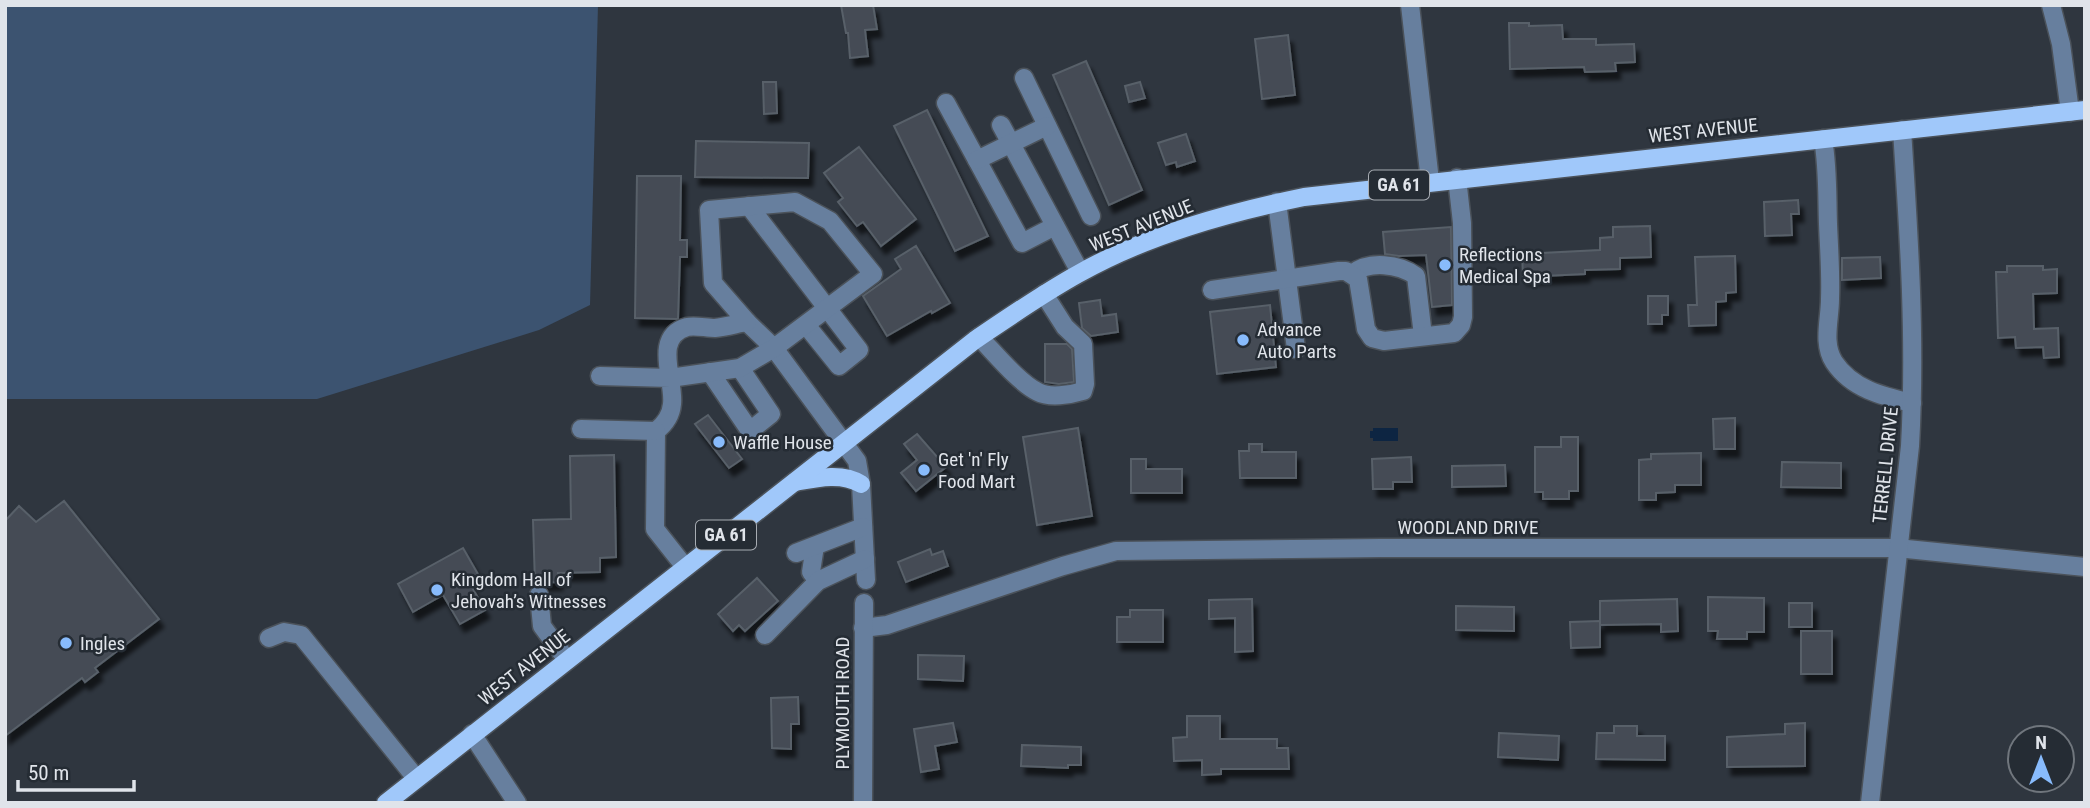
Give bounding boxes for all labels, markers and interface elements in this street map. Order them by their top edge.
street label: WEST AVENUE [1647,113,1759,148]
road number: GA 61 [1369,170,1429,200]
street label: WEST AVENUE [1086,194,1196,257]
place label: Reflections Medical Spa [1459,243,1551,288]
marker: Reflections Medical Spa [1437,257,1453,273]
place label: Advance Auto Parts [1257,318,1336,363]
marker: Advance Auto Parts [1235,332,1251,348]
street label: TERRELL DRIVE [1868,406,1903,525]
place label: Waffle House [733,431,832,454]
marker: Waffle House [711,434,727,450]
place label: Get 'n' Fly Food Mart [938,448,1015,493]
marker: Get 'n' Fly Food Mart [916,462,932,478]
street label: WOODLAND DRIVE [1397,516,1539,539]
road number: GA 61 [696,520,756,550]
place label: Kingdom Hall of Jehovah’s Witnesses [451,568,606,613]
marker: Kingdom Hall of Jehovah’s Witnesses [429,582,445,598]
street label: WEST AVENUE [474,625,575,710]
place label: Ingles [80,632,125,655]
marker: Ingles [58,635,74,651]
street label: PLYMOUTH ROAD [831,637,854,769]
north arrow [2006,724,2076,794]
text: N [2035,731,2047,754]
scale bar [18,748,133,792]
text: 50 m [28,761,69,785]

